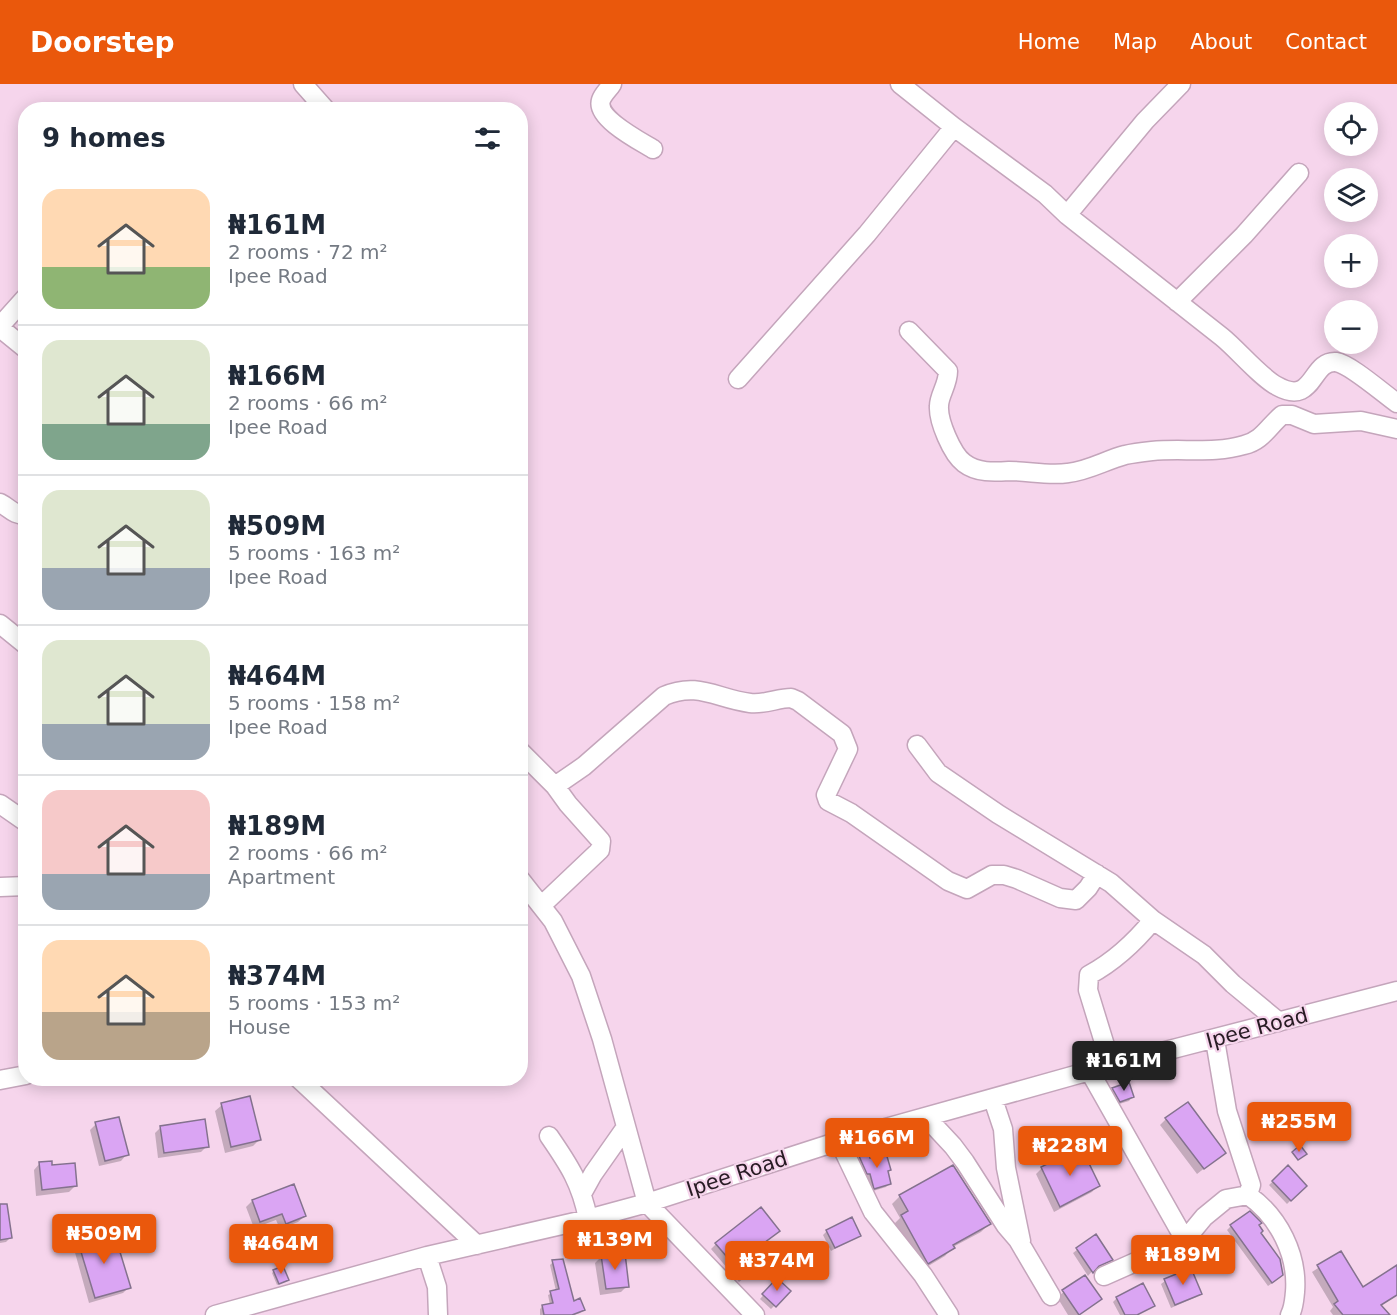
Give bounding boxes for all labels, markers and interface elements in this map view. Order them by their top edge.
text: Doorstep [30,26,175,59]
text: Home [1018,30,1080,54]
text: Map [1113,30,1157,54]
text: About [1190,30,1252,54]
text: Contact [1285,30,1367,54]
map controls [1324,102,1378,354]
button: locate [1324,102,1378,156]
icon: filters [471,122,504,155]
text: 9 homes [42,123,166,153]
button: layers [1324,168,1378,222]
text: ₦161M [228,210,326,240]
icon: home [90,213,162,285]
button: + [1324,234,1378,288]
text: 2 rooms · 72 m² [228,240,388,264]
text: Ipee Road [228,264,328,288]
button: − [1324,300,1378,354]
text: ₦166M [228,361,326,391]
icon: home [90,364,162,436]
text: 2 rooms · 66 m² [228,391,388,415]
text: Ipee Road [228,415,328,439]
text: ₦509M [228,511,326,541]
icon: home [90,514,162,586]
text: 5 rooms · 163 m² [228,541,400,565]
text: Ipee Road [228,565,328,589]
text: ₦464M [228,661,326,691]
icon: home [90,664,162,736]
text: 5 rooms · 158 m² [228,691,400,715]
text: Ipee Road [228,715,328,739]
text: ₦189M [228,811,326,841]
icon: home [90,814,162,886]
text: 2 rooms · 66 m² [228,841,388,865]
text: Apartment [228,865,335,889]
text: ₦374M [228,961,326,991]
icon: home [90,964,162,1036]
text: 5 rooms · 153 m² [228,991,400,1015]
street label: Ipee Road [1203,1003,1311,1053]
text: House [228,1015,291,1039]
pin: ₦161M [1082,1041,1166,1092]
text: ₦161M [1086,1048,1162,1072]
pin: ₦255M [1257,1102,1341,1153]
text: ₦255M [1261,1109,1337,1133]
pin: ₦166M [835,1118,919,1169]
text: ₦166M [839,1125,915,1149]
pin: ₦228M [1028,1126,1112,1177]
text: ₦228M [1032,1133,1108,1157]
street label: Ipee Road [683,1146,791,1202]
pin: ₦509M [62,1214,146,1265]
pin: ₦139M [573,1220,657,1271]
text: ₦509M [66,1221,142,1245]
pin: ₦464M [239,1224,323,1275]
text: ₦139M [577,1227,653,1251]
text: ₦464M [243,1231,319,1255]
pin: ₦189M [1141,1235,1225,1286]
pin: ₦374M [735,1241,819,1292]
text: ₦189M [1145,1242,1221,1266]
text: ₦374M [739,1248,815,1272]

